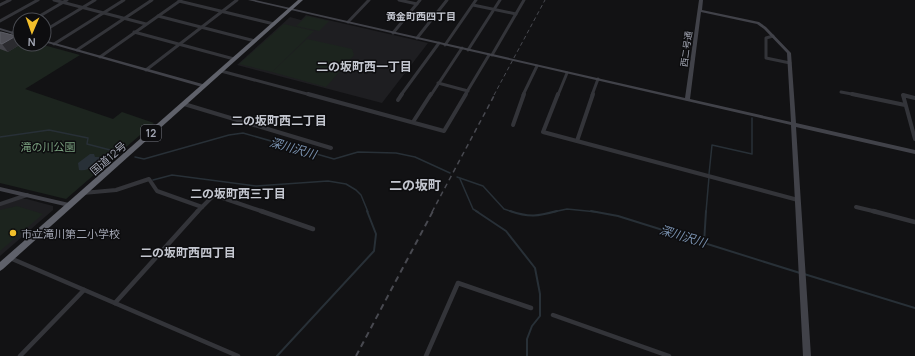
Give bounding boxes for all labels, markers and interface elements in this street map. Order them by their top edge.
district label: 黄金町西四丁目 [386,9,456,23]
north arrow [12,12,52,52]
street label: 西二号通 [677,30,695,68]
text: N [27,35,36,50]
district label: 二の坂町西一丁目 [316,58,412,75]
district label: 二の坂町西二丁目 [231,112,327,129]
road number: 12 [141,125,161,141]
water label: 深川沢川 [268,133,320,163]
street label: 国道12号 [87,138,129,178]
park label: 滝の川公園 [21,139,76,154]
district label: 二の坂町 [389,176,441,194]
district label: 二の坂町西三丁目 [190,185,286,202]
water label: 深川沢川 [658,221,710,252]
place label: 市立滝川第二小学校 [21,226,120,241]
marker: 市立滝川第二小学校 [8,228,18,238]
district label: 二の坂町西四丁目 [140,244,236,261]

